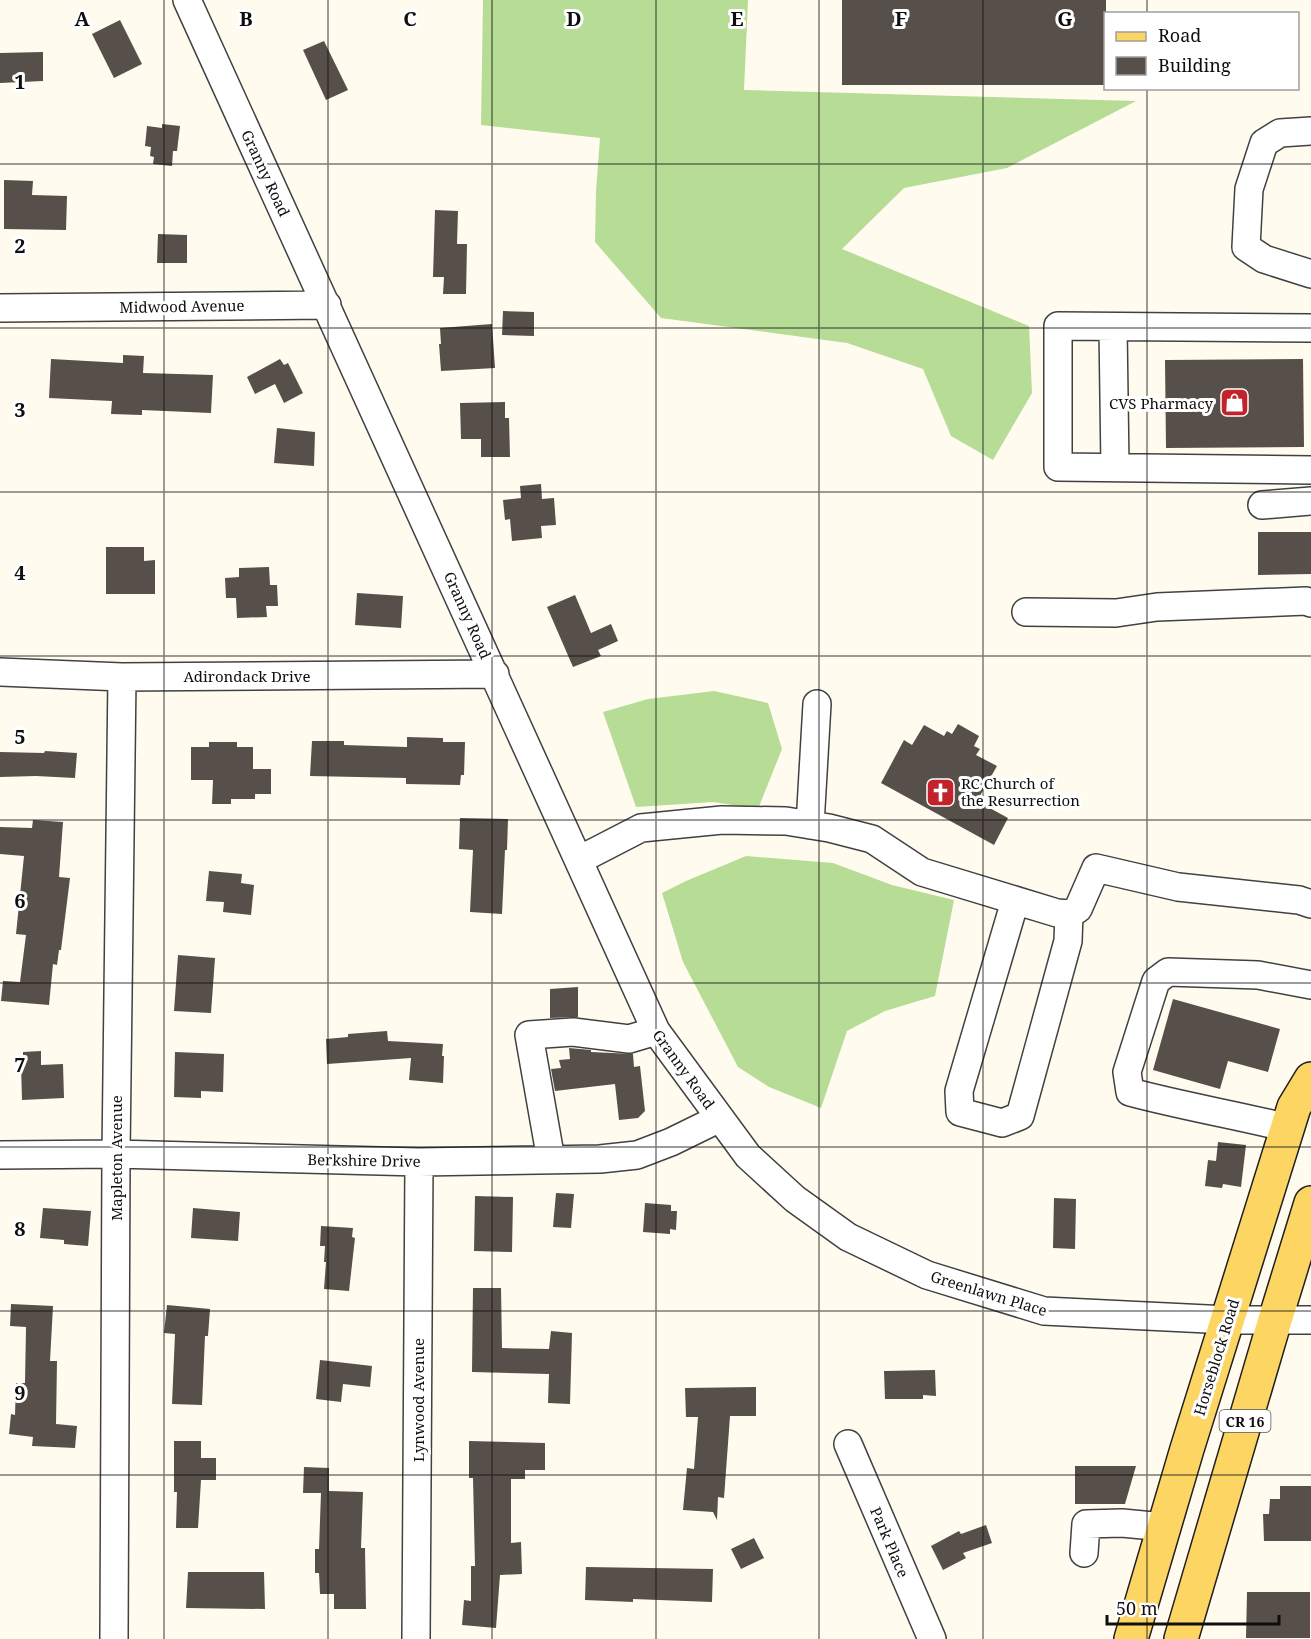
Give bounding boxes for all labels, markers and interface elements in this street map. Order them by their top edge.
text: A [74,5,90,32]
text: B [239,5,253,32]
text: C [403,5,417,32]
text: D [566,5,582,32]
text: E [730,5,744,32]
text: F [895,5,907,32]
text: G [1057,5,1073,32]
legend [1104,12,1299,90]
text: Road [1158,23,1201,47]
text: Building [1158,53,1231,77]
text: 1 [14,68,26,95]
street label: Granny Road [237,126,295,220]
text: 2 [14,232,26,259]
street label: Midwood Avenue [119,295,245,317]
shop icon: CVS Pharmacy [1218,387,1250,419]
place label: CVS Pharmacy [1109,393,1214,413]
text: 3 [14,396,26,423]
text: 4 [14,559,26,586]
street label: Granny Road [440,568,496,662]
street label: Adirondack Drive [184,666,310,686]
text: 5 [14,723,26,750]
place label: RC Church of the Resurrection [961,773,1080,810]
church icon: RC Church of the Resurrection [924,776,956,808]
text: 6 [14,887,26,914]
street label: Granny Road [648,1025,720,1113]
text: 7 [14,1051,26,1078]
street label: Mapleton Avenue [106,1095,126,1221]
street label: Berkshire Drive [307,1149,421,1171]
text: 8 [14,1215,26,1242]
street label: Greenlawn Place [928,1266,1050,1320]
street label: Horseblock Road [1189,1296,1243,1418]
street label: Lynwood Avenue [408,1338,428,1462]
text: 9 [14,1379,26,1406]
road number: CR 16 [1220,1410,1270,1432]
street label: Park Place [866,1504,914,1580]
scale bar [1107,1588,1280,1626]
text: 50 m [1116,1596,1158,1620]

